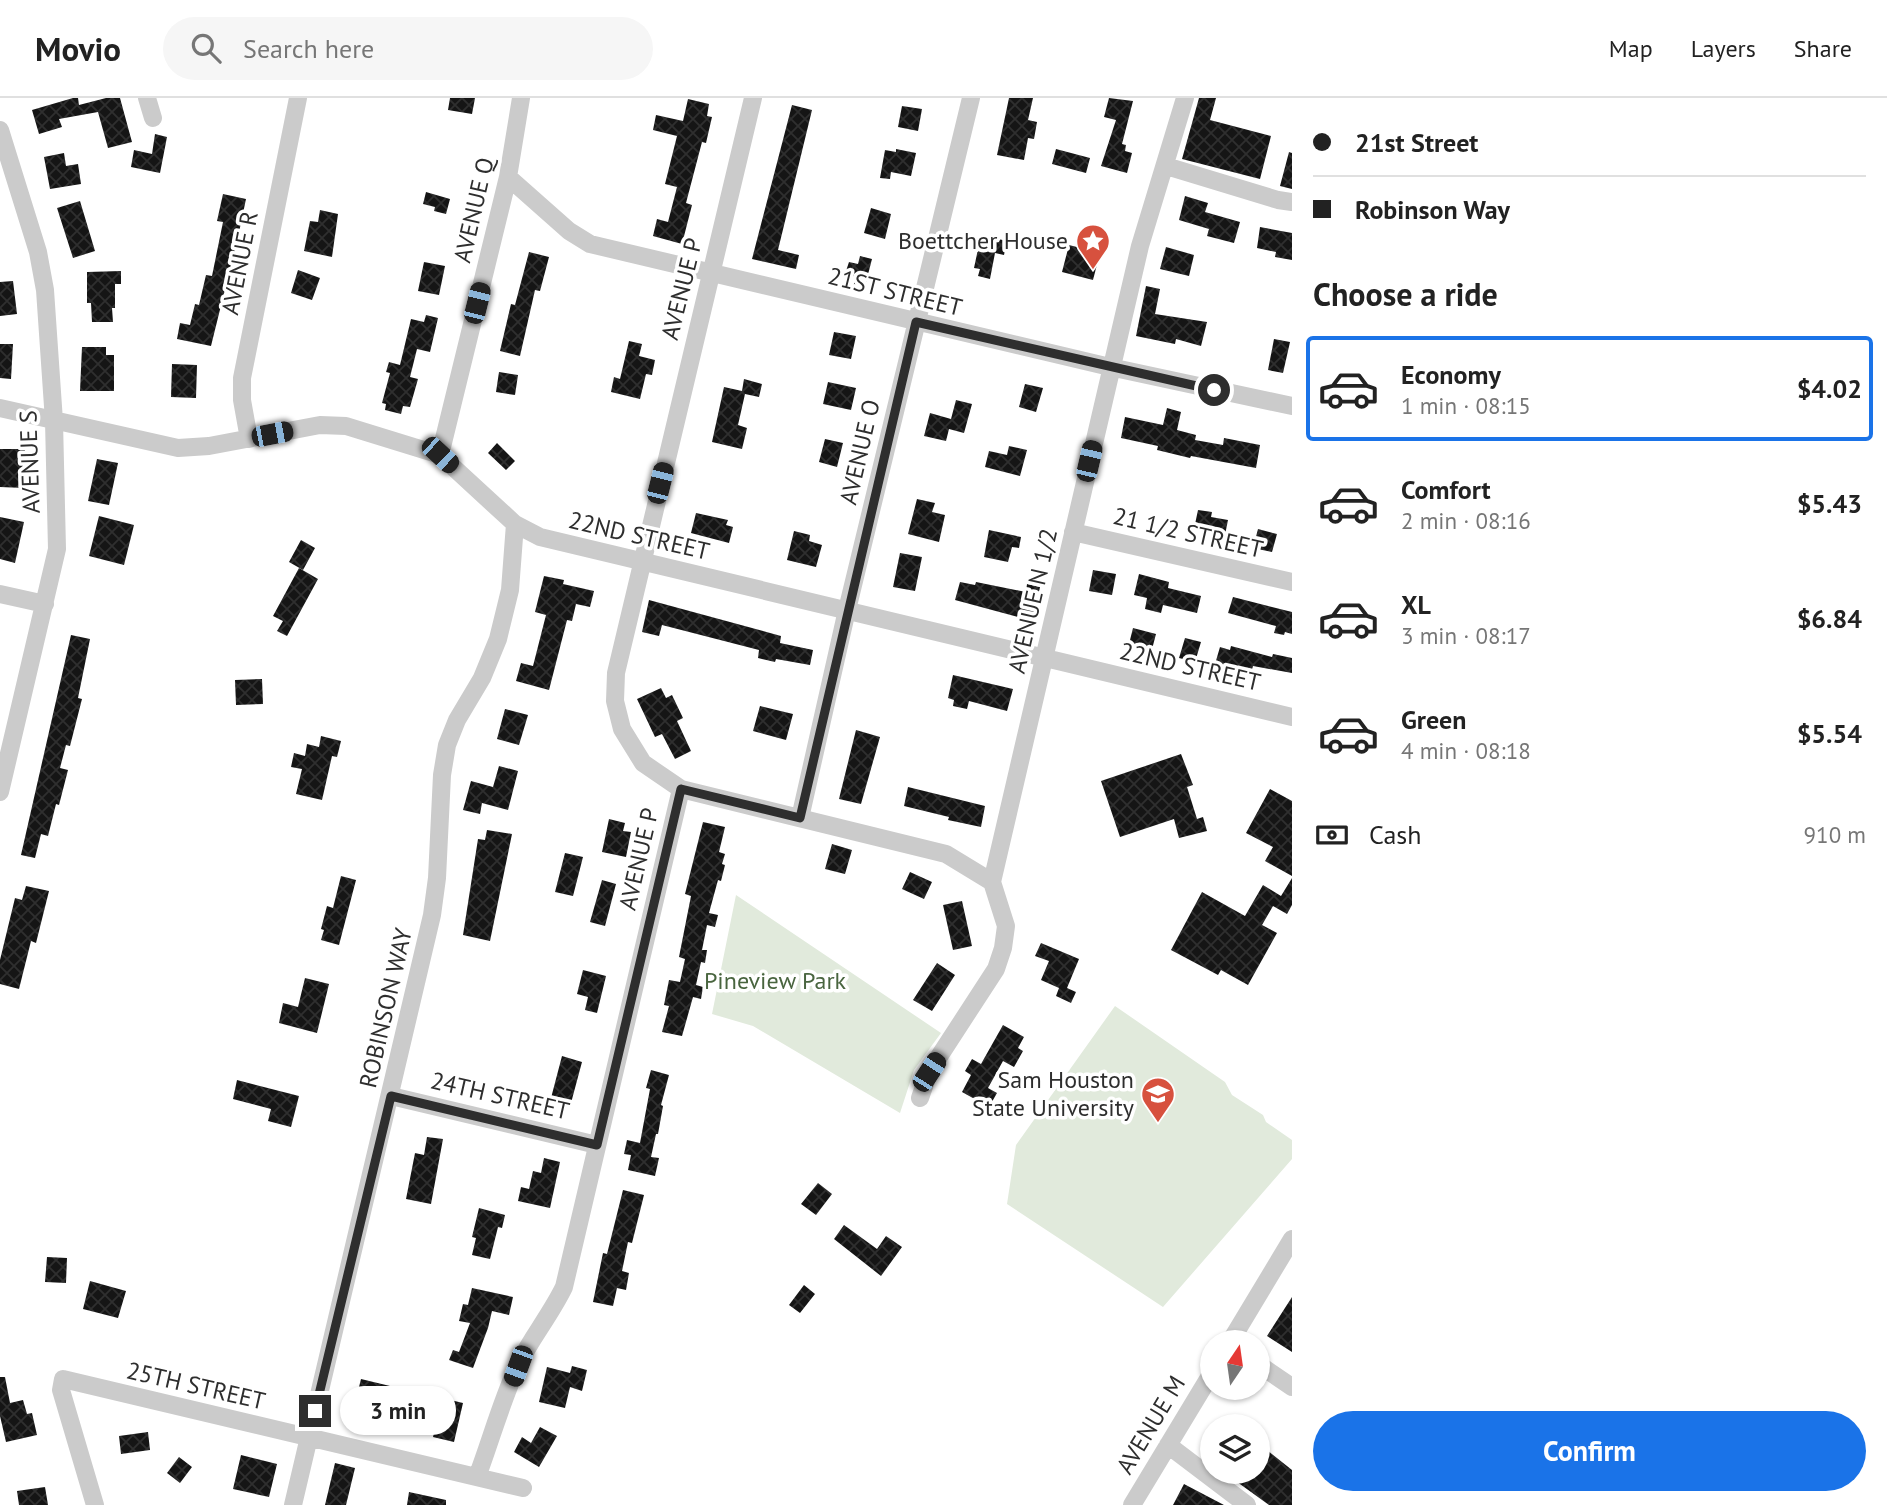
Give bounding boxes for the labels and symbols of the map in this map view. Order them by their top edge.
street label: AVENUE Q [446,154,501,265]
street label: AVENUE R [214,209,265,317]
place icon: Boettcher House [1074,222,1112,271]
place label: Boettcher House [898,225,1068,256]
street label: AVENUE P [654,235,709,343]
street label: 21ST STREET [825,260,965,323]
car [462,280,493,326]
route start [1198,374,1230,406]
street label: AVENUE O [832,396,887,507]
street label: AVENUE S [12,410,47,514]
car [250,420,295,448]
car [418,433,463,477]
car [1075,438,1104,484]
car [645,460,676,506]
street label: 21 1/2 STREET [1110,500,1266,565]
street label: 22ND STREET [566,504,713,567]
street label: AVENUE N 1/2 [1001,525,1064,676]
street label: 22ND STREET [1117,635,1264,698]
street label: AVENUE P [612,805,665,913]
street label: ROBINSON WAY [352,924,419,1091]
park label: Pineview Park [704,965,847,996]
car [909,1049,950,1095]
place label: Sam Houston State University [972,1064,1134,1123]
street label: 24TH STREET [428,1065,572,1127]
school or university icon: Sam Houston State University [1139,1075,1177,1124]
north arrow [1200,1330,1270,1400]
car [501,1343,536,1389]
street label: 25TH STREET [124,1355,268,1417]
street label: AVENUE M [1109,1370,1192,1480]
callout: 3 min [340,1386,455,1436]
route end [299,1395,331,1427]

